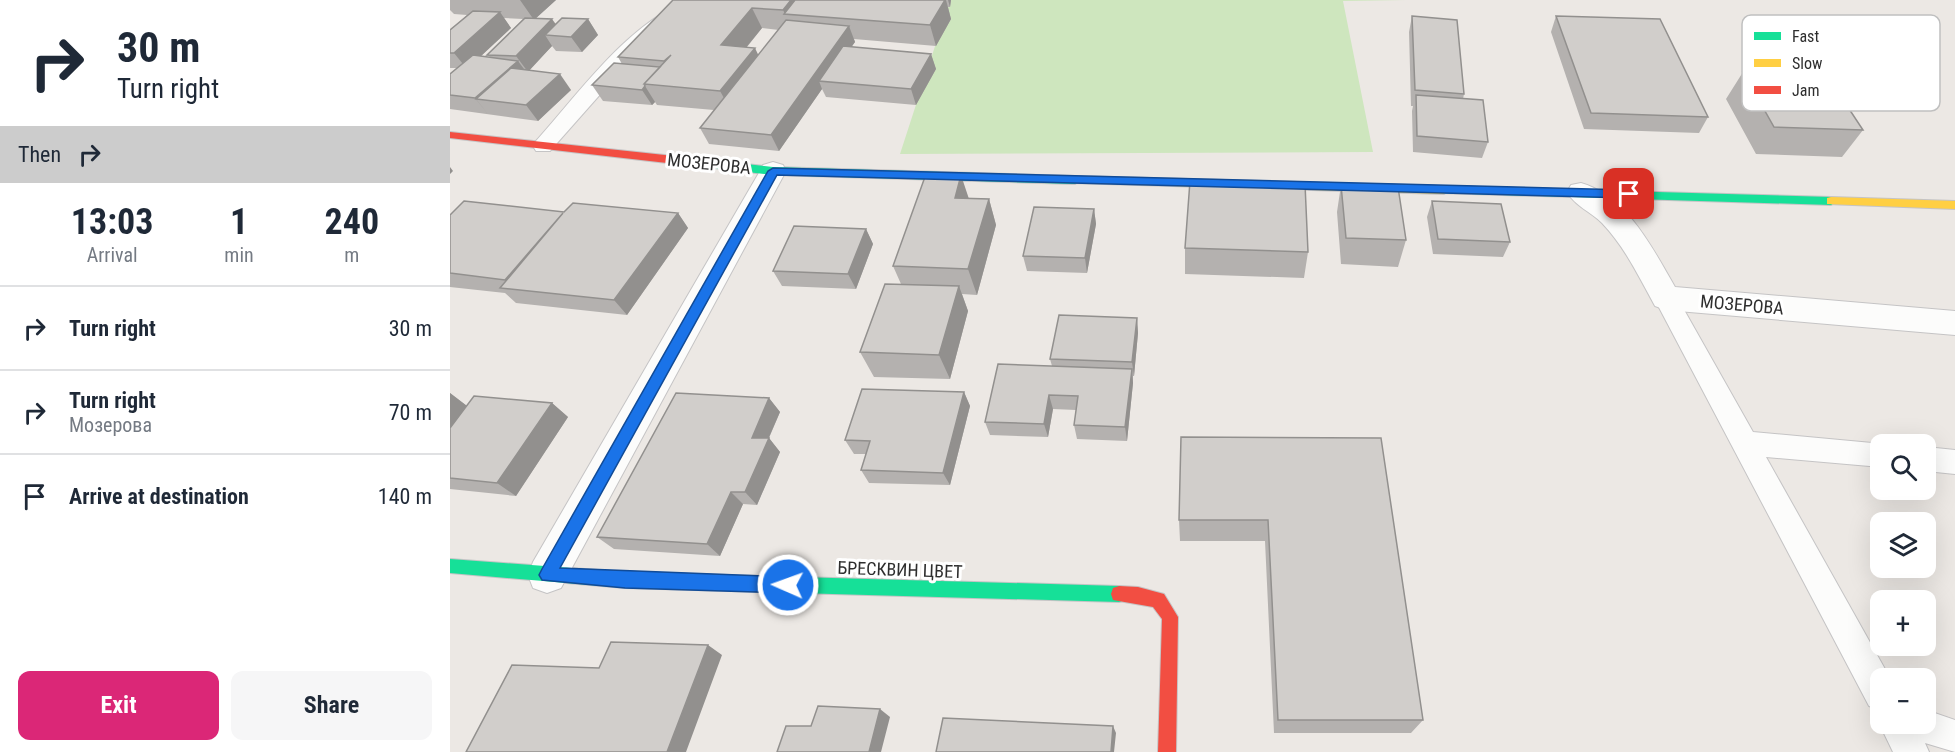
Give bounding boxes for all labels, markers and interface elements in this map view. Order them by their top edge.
legend [1742,15,1940,111]
text: 30 m [117,23,200,72]
icon: right [18,24,96,102]
text: Fast [1792,27,1819,46]
text: Slow [1792,54,1822,73]
text: Turn right [117,73,219,105]
text: Jam [1792,81,1819,100]
icon: right [73,138,106,171]
text: Then [18,142,61,167]
street label: МОЗЕРОВА [666,149,752,178]
pin [1603,168,1654,219]
icon: arrive [1612,177,1645,210]
text: 13:03 [71,201,153,243]
text: 1 [230,201,248,243]
text: 240 [325,201,379,243]
text: Arrival [87,243,138,267]
text: min [224,243,254,267]
text: m [344,243,359,267]
street label: МОЗЕРОВА [1699,290,1785,319]
icon: right [18,312,51,345]
text: Turn right [69,316,156,341]
text: 30 m [389,316,432,341]
text: Turn right [69,388,156,413]
icon: right [18,396,51,429]
text: 70 m [389,400,432,425]
text: Мозерова [69,413,152,437]
map controls [1870,434,1936,734]
button: search [1870,434,1936,500]
icon: arrive [18,480,51,513]
text: Arrive at destination [69,484,249,509]
text: 140 m [378,484,432,509]
button: layers [1870,512,1936,578]
position arrow [756,553,820,617]
street label: БРЕСКВИН ЦВЕТ [837,557,963,582]
button: + [1870,590,1936,656]
button: − [1870,668,1936,734]
button: Exit [18,671,219,740]
button: Share [231,671,432,740]

